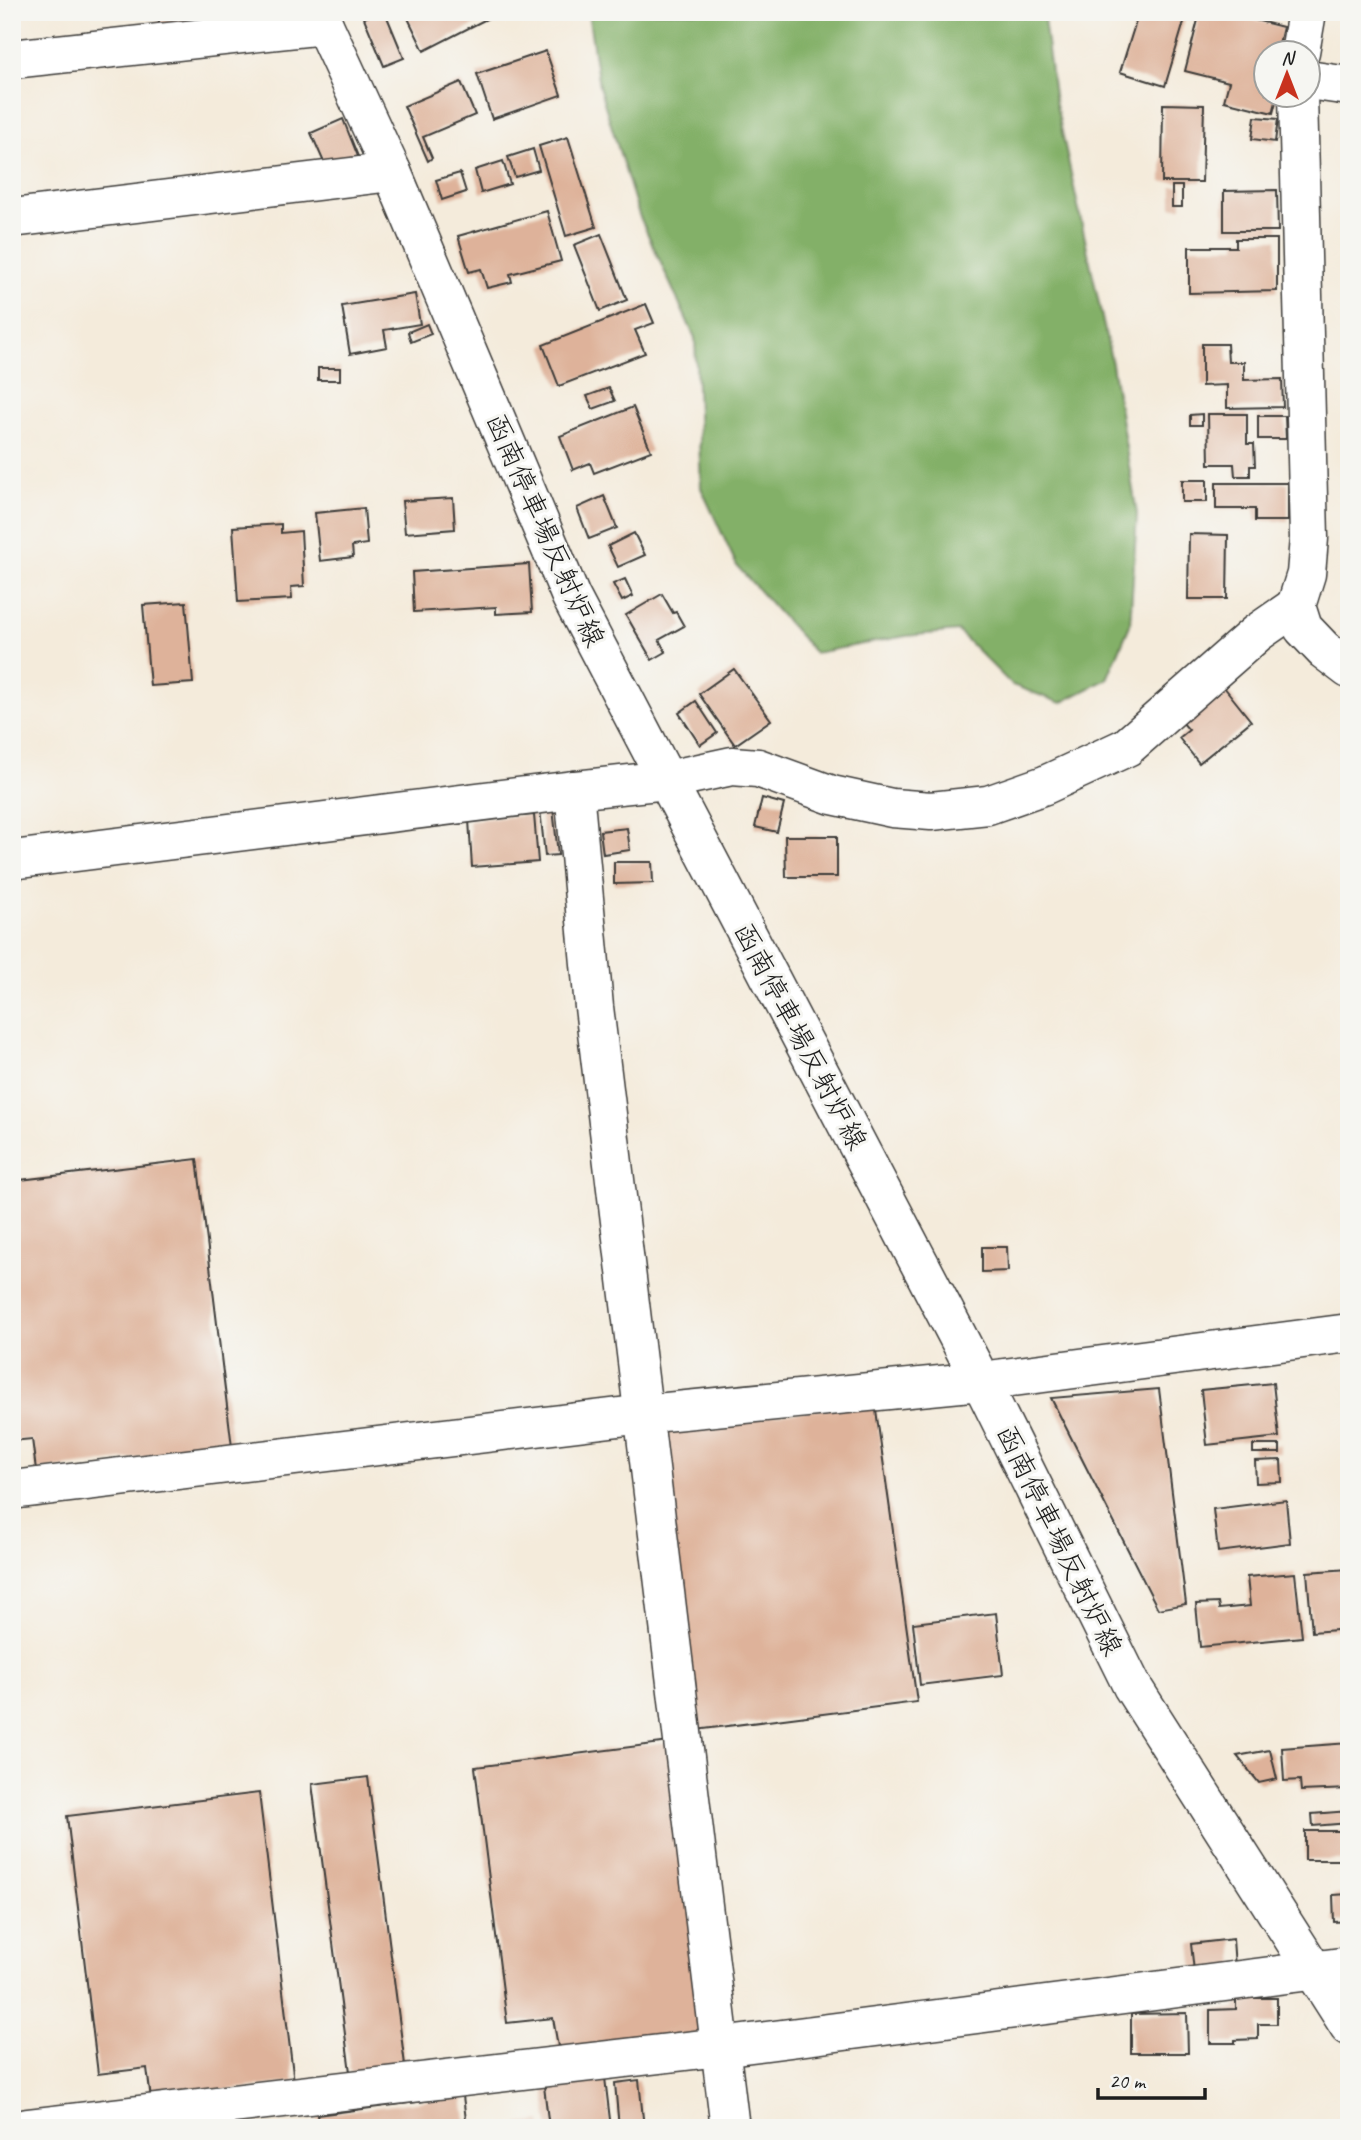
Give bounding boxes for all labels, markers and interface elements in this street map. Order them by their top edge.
north arrow [1252,38,1322,108]
text: N [1281,46,1296,70]
street label: 函南停車場反射炉線 [478,408,613,652]
street label: 函南停車場反射炉線 [726,917,875,1156]
street label: 函南停車場反射炉線 [989,1419,1131,1661]
scale bar [1098,2056,1205,2100]
text: 20 m [1109,2068,1147,2094]

